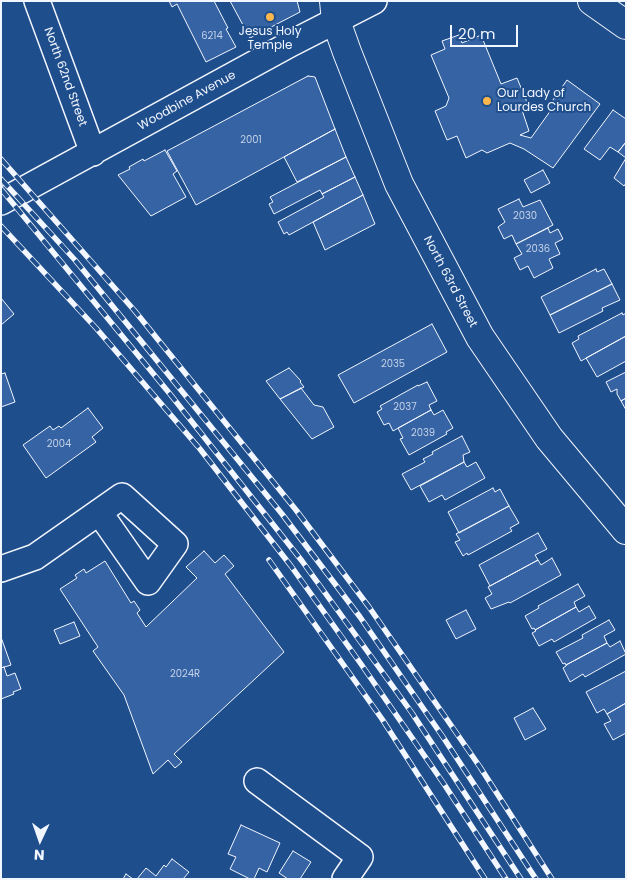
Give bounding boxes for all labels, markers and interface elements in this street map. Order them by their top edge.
marker: Jesus Holy Temple [264,11,276,23]
scale bar [452,15,520,47]
text: 20 m [458,23,496,44]
street label: North 62nd Street [40,25,90,129]
place label: Jesus Holy Temple [239,25,301,53]
house number: 6214 [201,30,223,42]
street label: Woodbine Avenue [136,68,238,134]
place label: Our Lady of Lourdes Church [497,87,591,115]
marker: Our Lady of Lourdes Church [481,95,493,107]
house number: 2001 [240,134,262,146]
house number: 2030 [513,210,537,222]
street label: North 63rd Street [420,234,480,330]
house number: 2036 [526,243,550,255]
house number: 2035 [381,358,405,370]
house number: 2037 [393,401,417,413]
house number: 2039 [411,427,435,439]
house number: 2004 [47,438,71,450]
house number: 2024R [170,668,200,680]
north arrow [15,815,65,865]
text: N [33,845,45,865]

